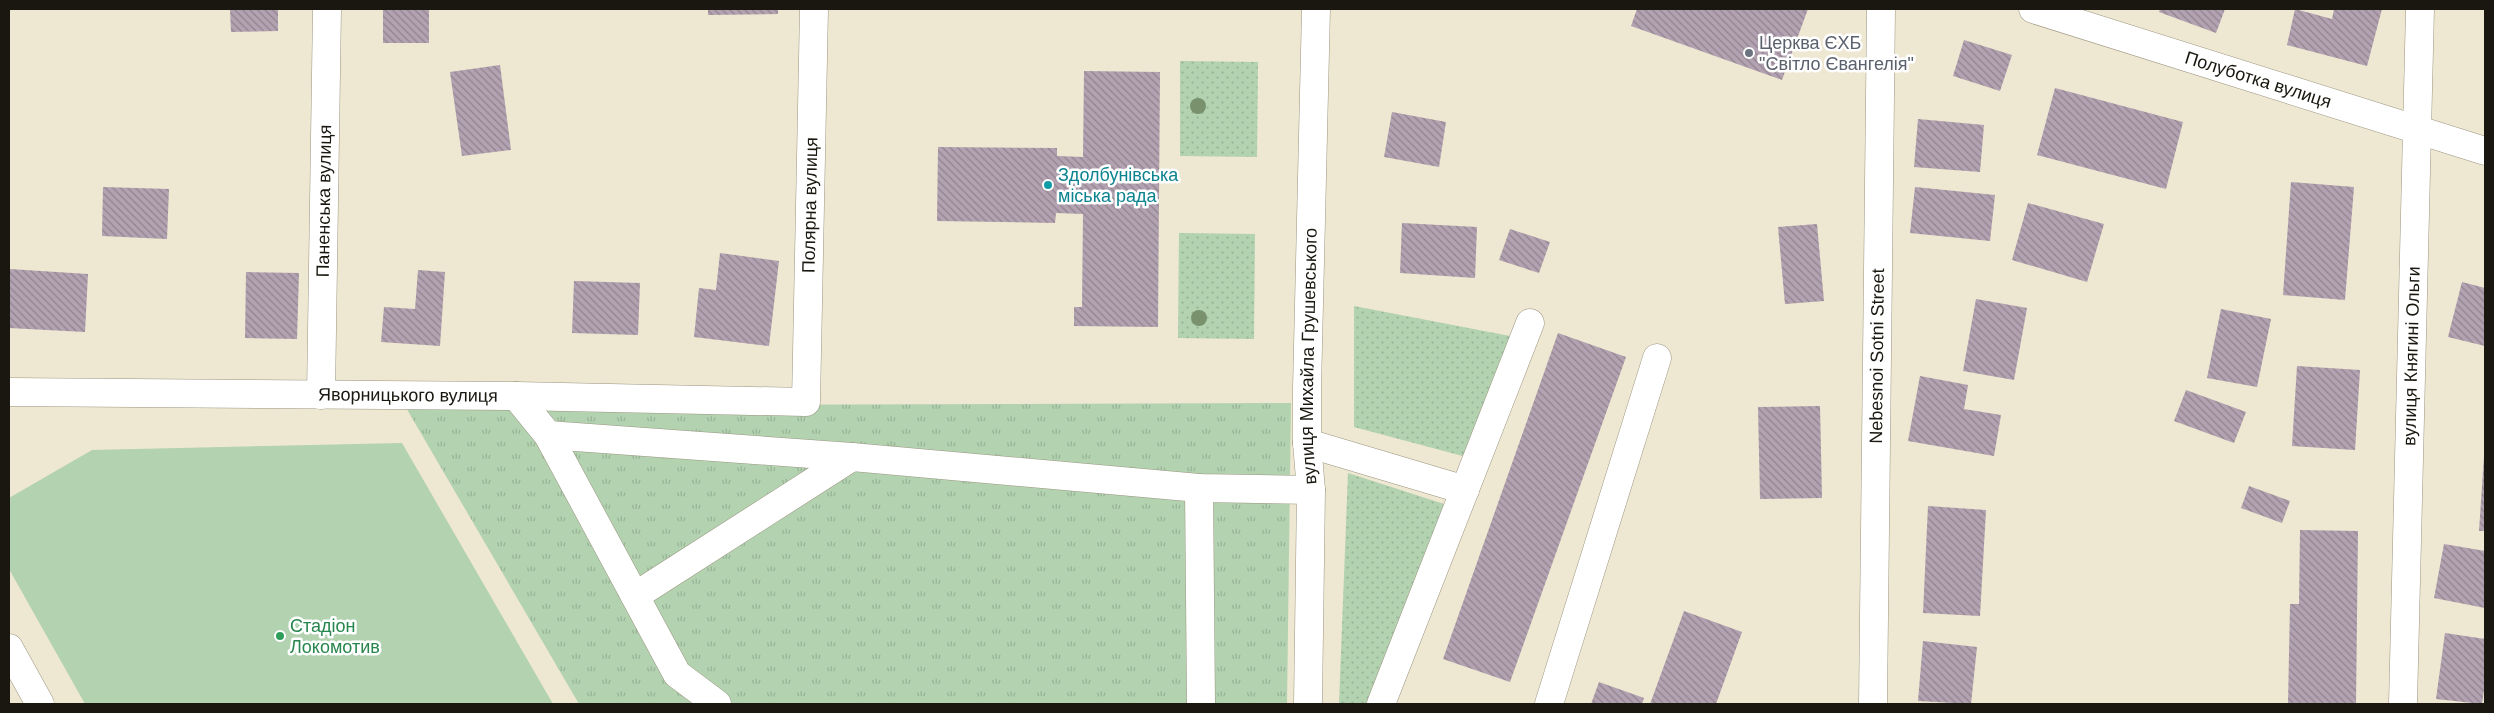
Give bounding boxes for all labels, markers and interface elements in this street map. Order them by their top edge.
place label: Церква ЄХБ "Світло Євангелія" [1759,33,1914,74]
marker: Церква ЄХБ "Світло Євангелія" [1743,47,1755,59]
street label: Полуботка вулиця [2183,47,2334,112]
street label: Паненська вулиця [313,124,335,278]
street label: Полярна вулиця [799,137,821,273]
place label: Здолбунівська міська рада [1058,165,1179,206]
marker: Здолбунівська міська рада [1042,179,1054,191]
street label: вулиця Михайла Грушевського [1297,227,1321,485]
street label: вулиця Княгині Ольги [2399,266,2424,446]
street label: Nebesnoi Sotni Street [1866,268,1888,444]
street label: Яворницького вулиця [318,384,498,406]
place label: Стадіон Локомотив [290,616,380,657]
marker: Стадіон Локомотив [274,630,286,642]

